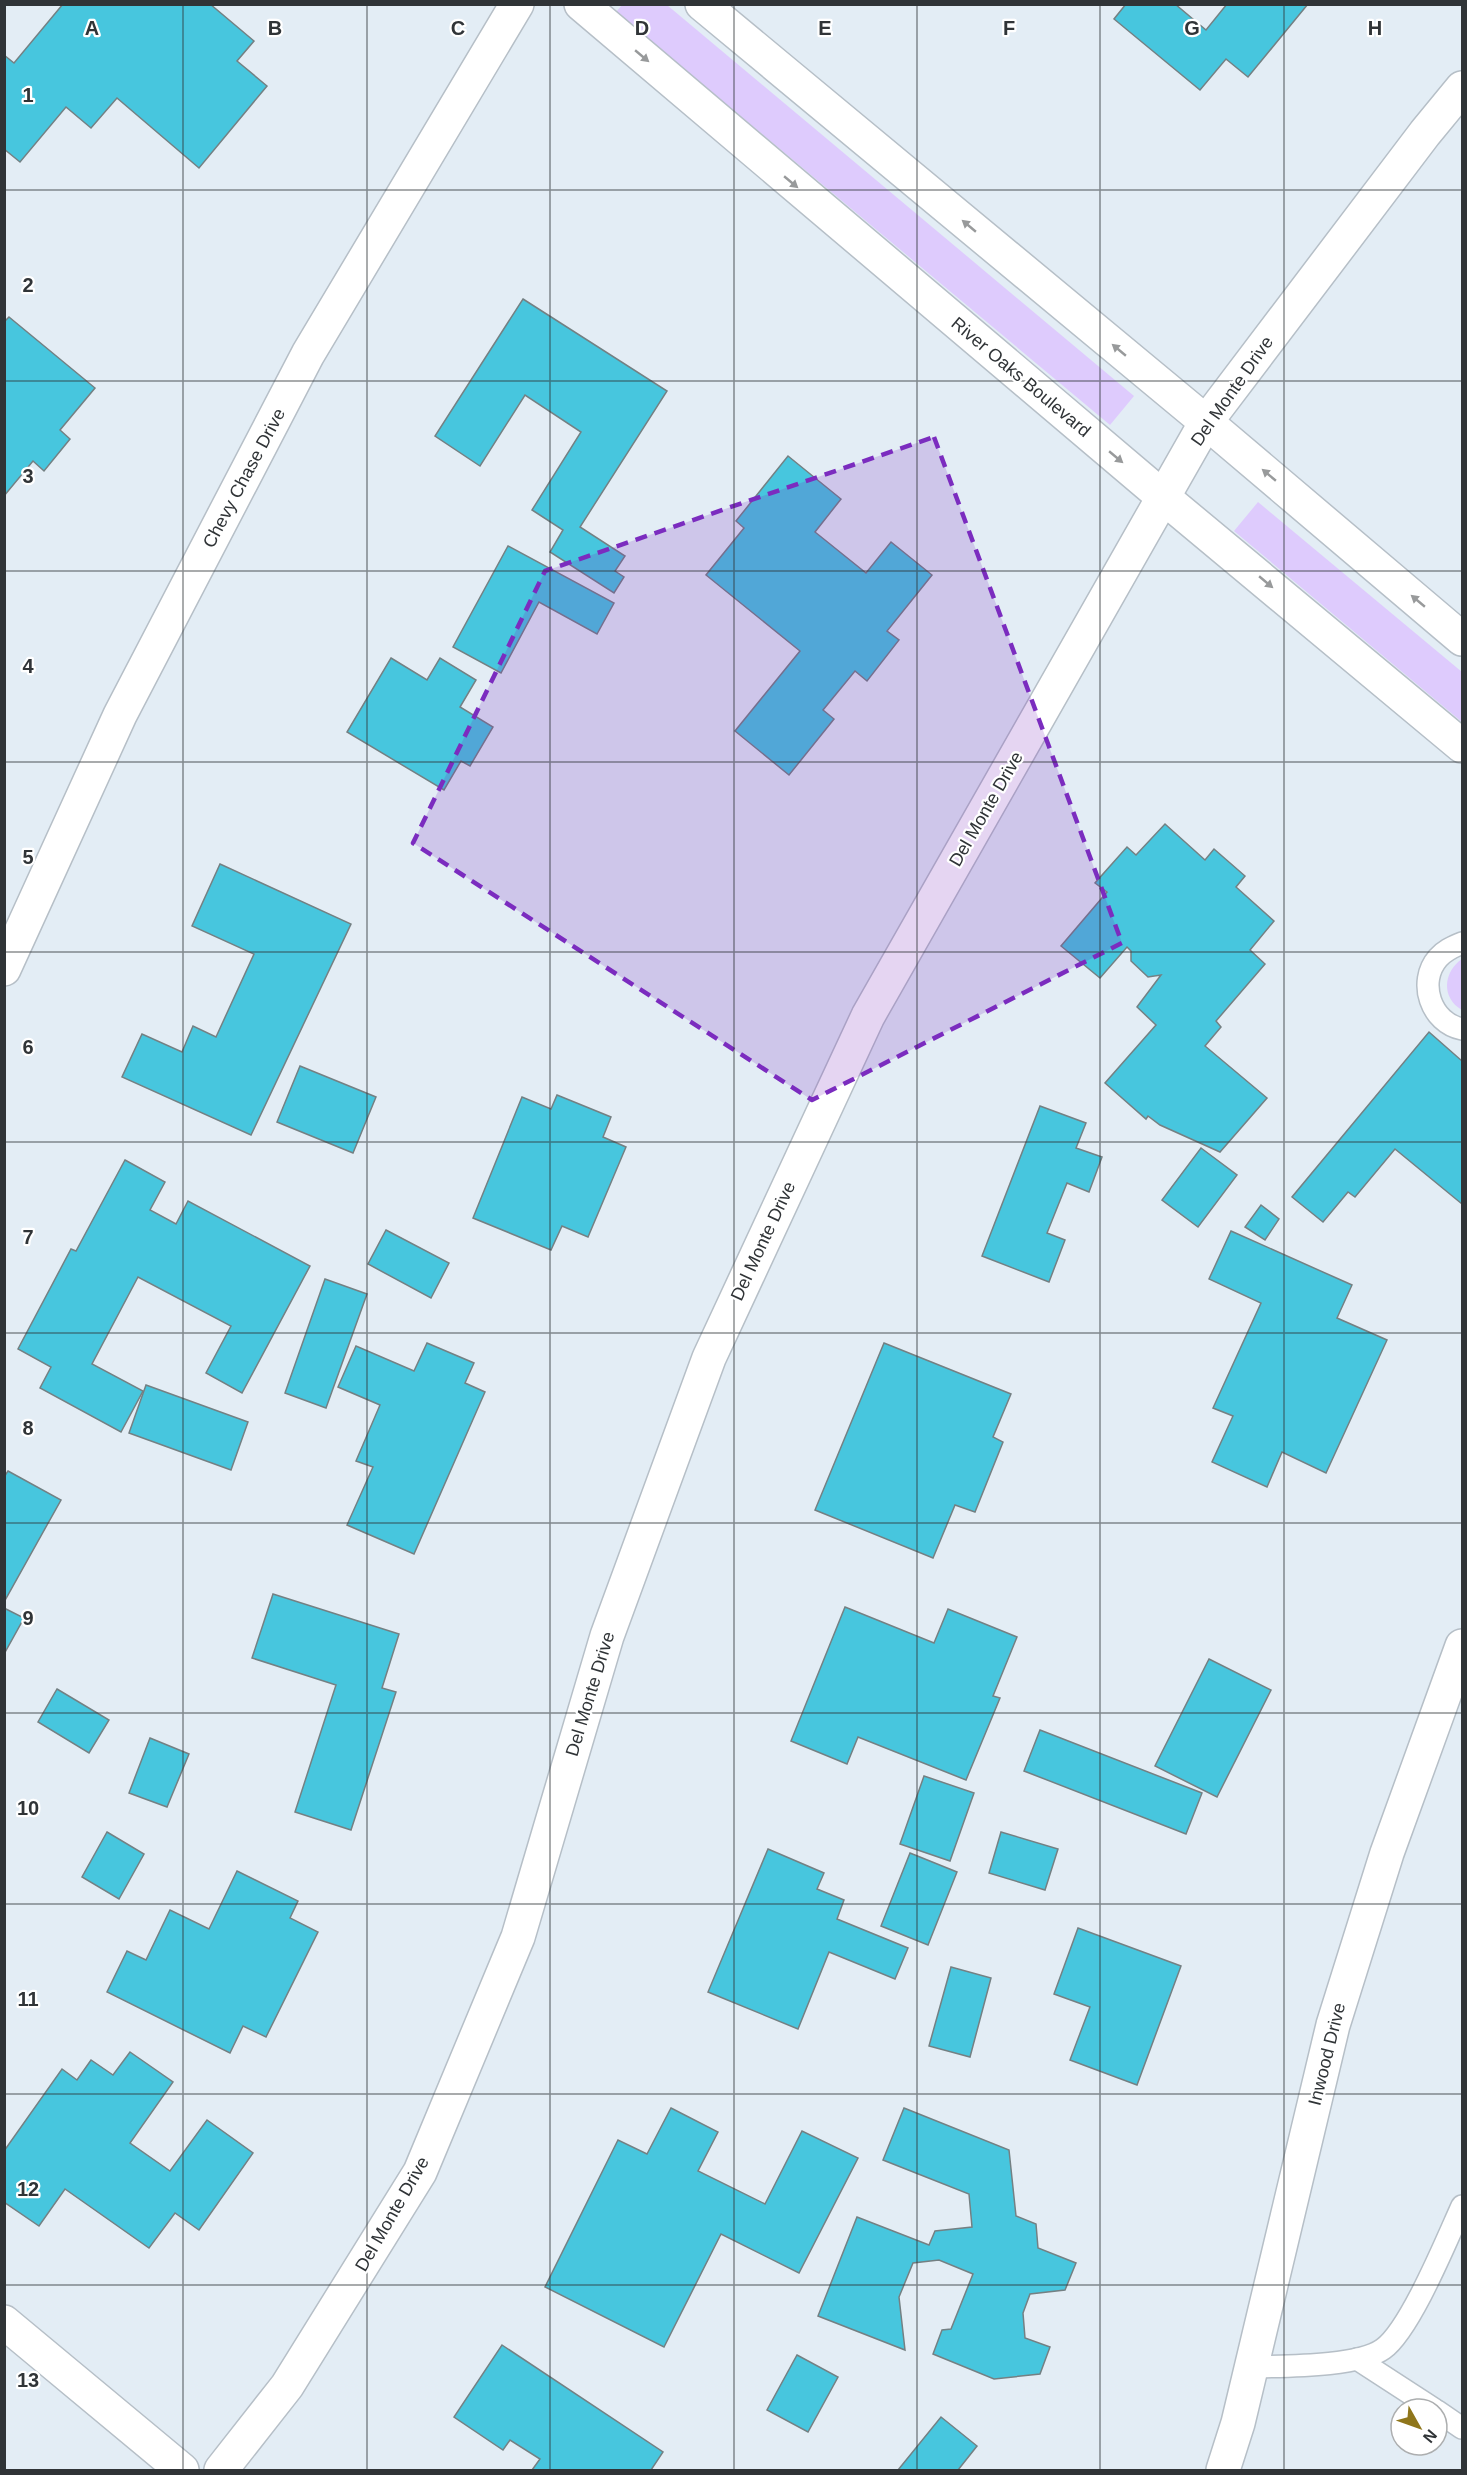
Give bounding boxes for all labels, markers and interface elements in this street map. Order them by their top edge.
text: A [85,17,99,39]
text: B [268,17,282,39]
text: C [451,17,465,39]
text: D [635,17,649,39]
text: E [818,17,832,39]
text: F [1003,17,1015,39]
text: G [1184,17,1200,39]
text: H [1368,17,1382,39]
one-way arrow [634,49,649,62]
text: 1 [22,84,34,106]
one-way arrow [783,175,798,188]
one-way arrow [961,219,977,232]
text: 2 [22,274,34,296]
street label: River Oaks Boulevard [948,313,1094,441]
street label: Del Monte Drive [1187,332,1277,450]
one-way arrow [1112,344,1127,357]
street label: Chevy Chase Drive [199,405,289,551]
one-way arrow [1108,450,1123,463]
text: 3 [22,465,34,487]
one-way arrow [1262,469,1277,482]
one-way arrow [1258,576,1274,589]
one-way arrow [1411,595,1426,608]
text: 4 [22,655,34,677]
street label: Del Monte Drive [945,748,1027,870]
text: 5 [22,846,34,868]
text: 6 [22,1036,34,1058]
street label: Del Monte Drive [727,1178,799,1304]
text: 7 [22,1226,34,1248]
text: 8 [22,1417,34,1439]
text: 9 [22,1607,34,1629]
street label: Del Monte Drive [562,1629,618,1759]
text: 10 [17,1797,39,1819]
text: 11 [17,1988,39,2010]
street label: Inwood Drive [1305,2001,1349,2107]
street label: Del Monte Drive [351,2153,433,2275]
text: 12 [17,2178,39,2200]
text: 13 [17,2369,39,2391]
north arrow [1389,2397,1449,2457]
text: N [1420,2426,1440,2446]

